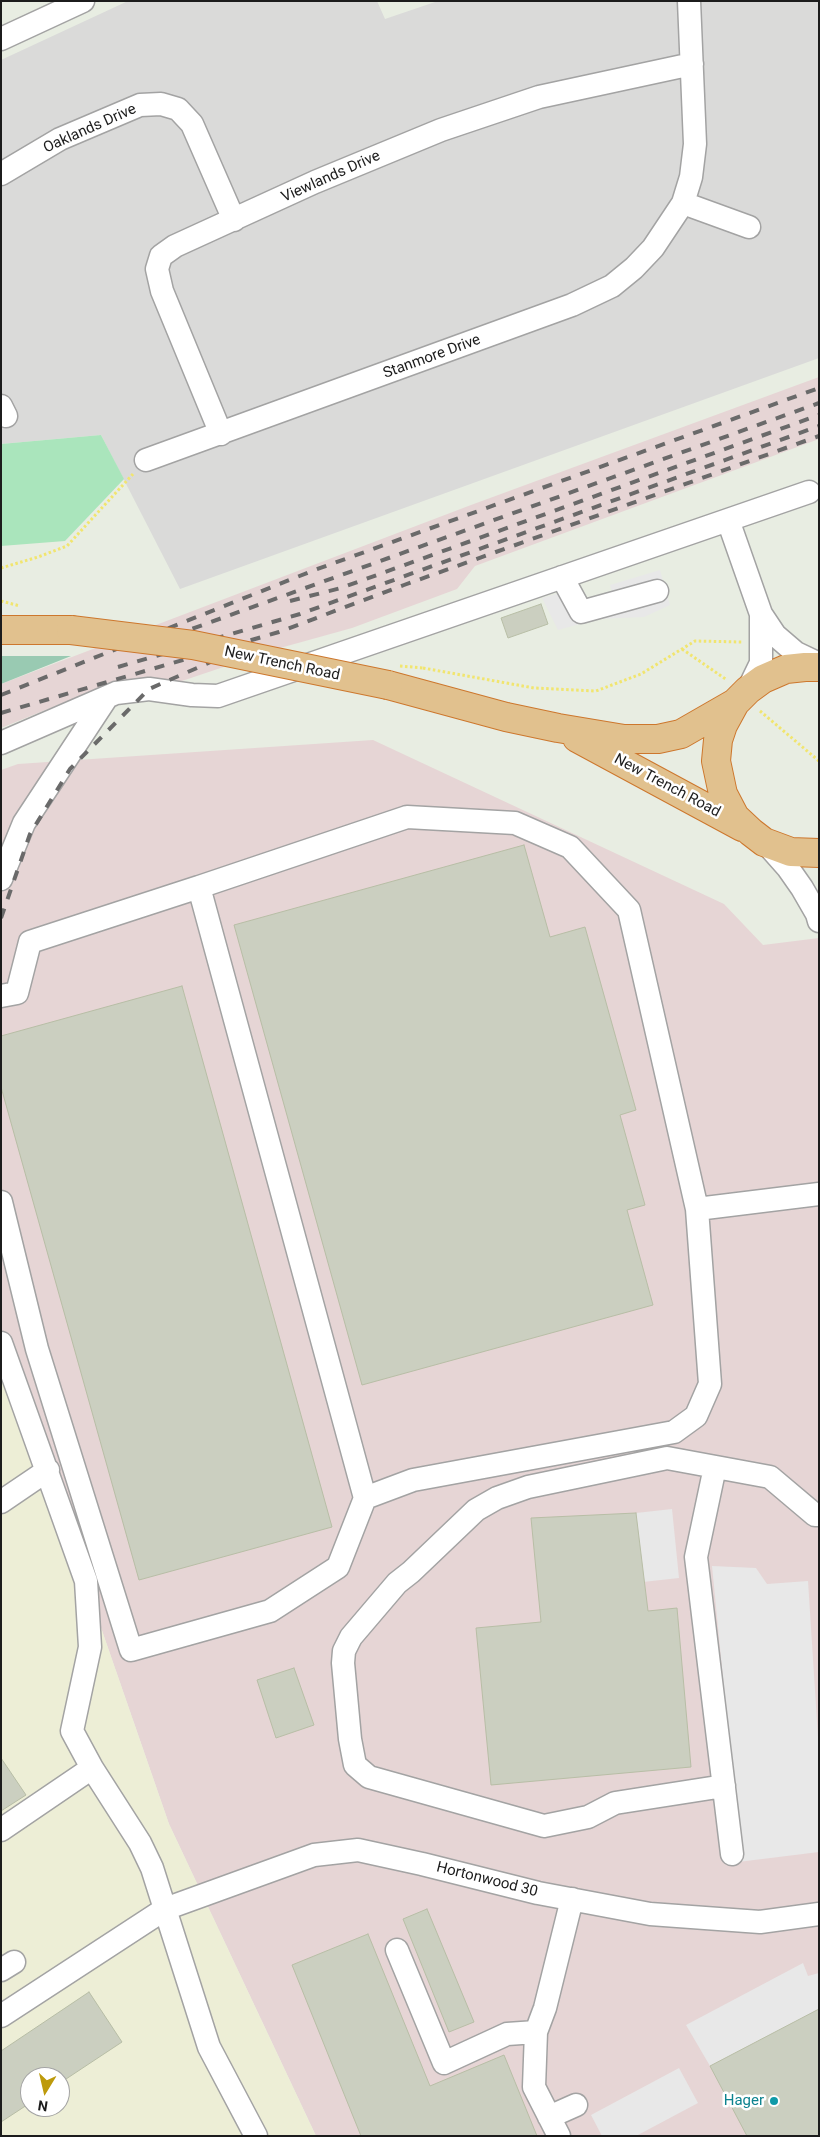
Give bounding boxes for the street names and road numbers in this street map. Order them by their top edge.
street label: Oaklands Drive [41,100,139,158]
street label: Viewlands Drive [279,147,383,207]
street label: Stanmore Drive [381,331,483,383]
street label: New Trench Road [223,643,341,685]
street label: New Trench Road [611,750,723,822]
street label: Hortonwood 30 [435,1859,539,1901]

